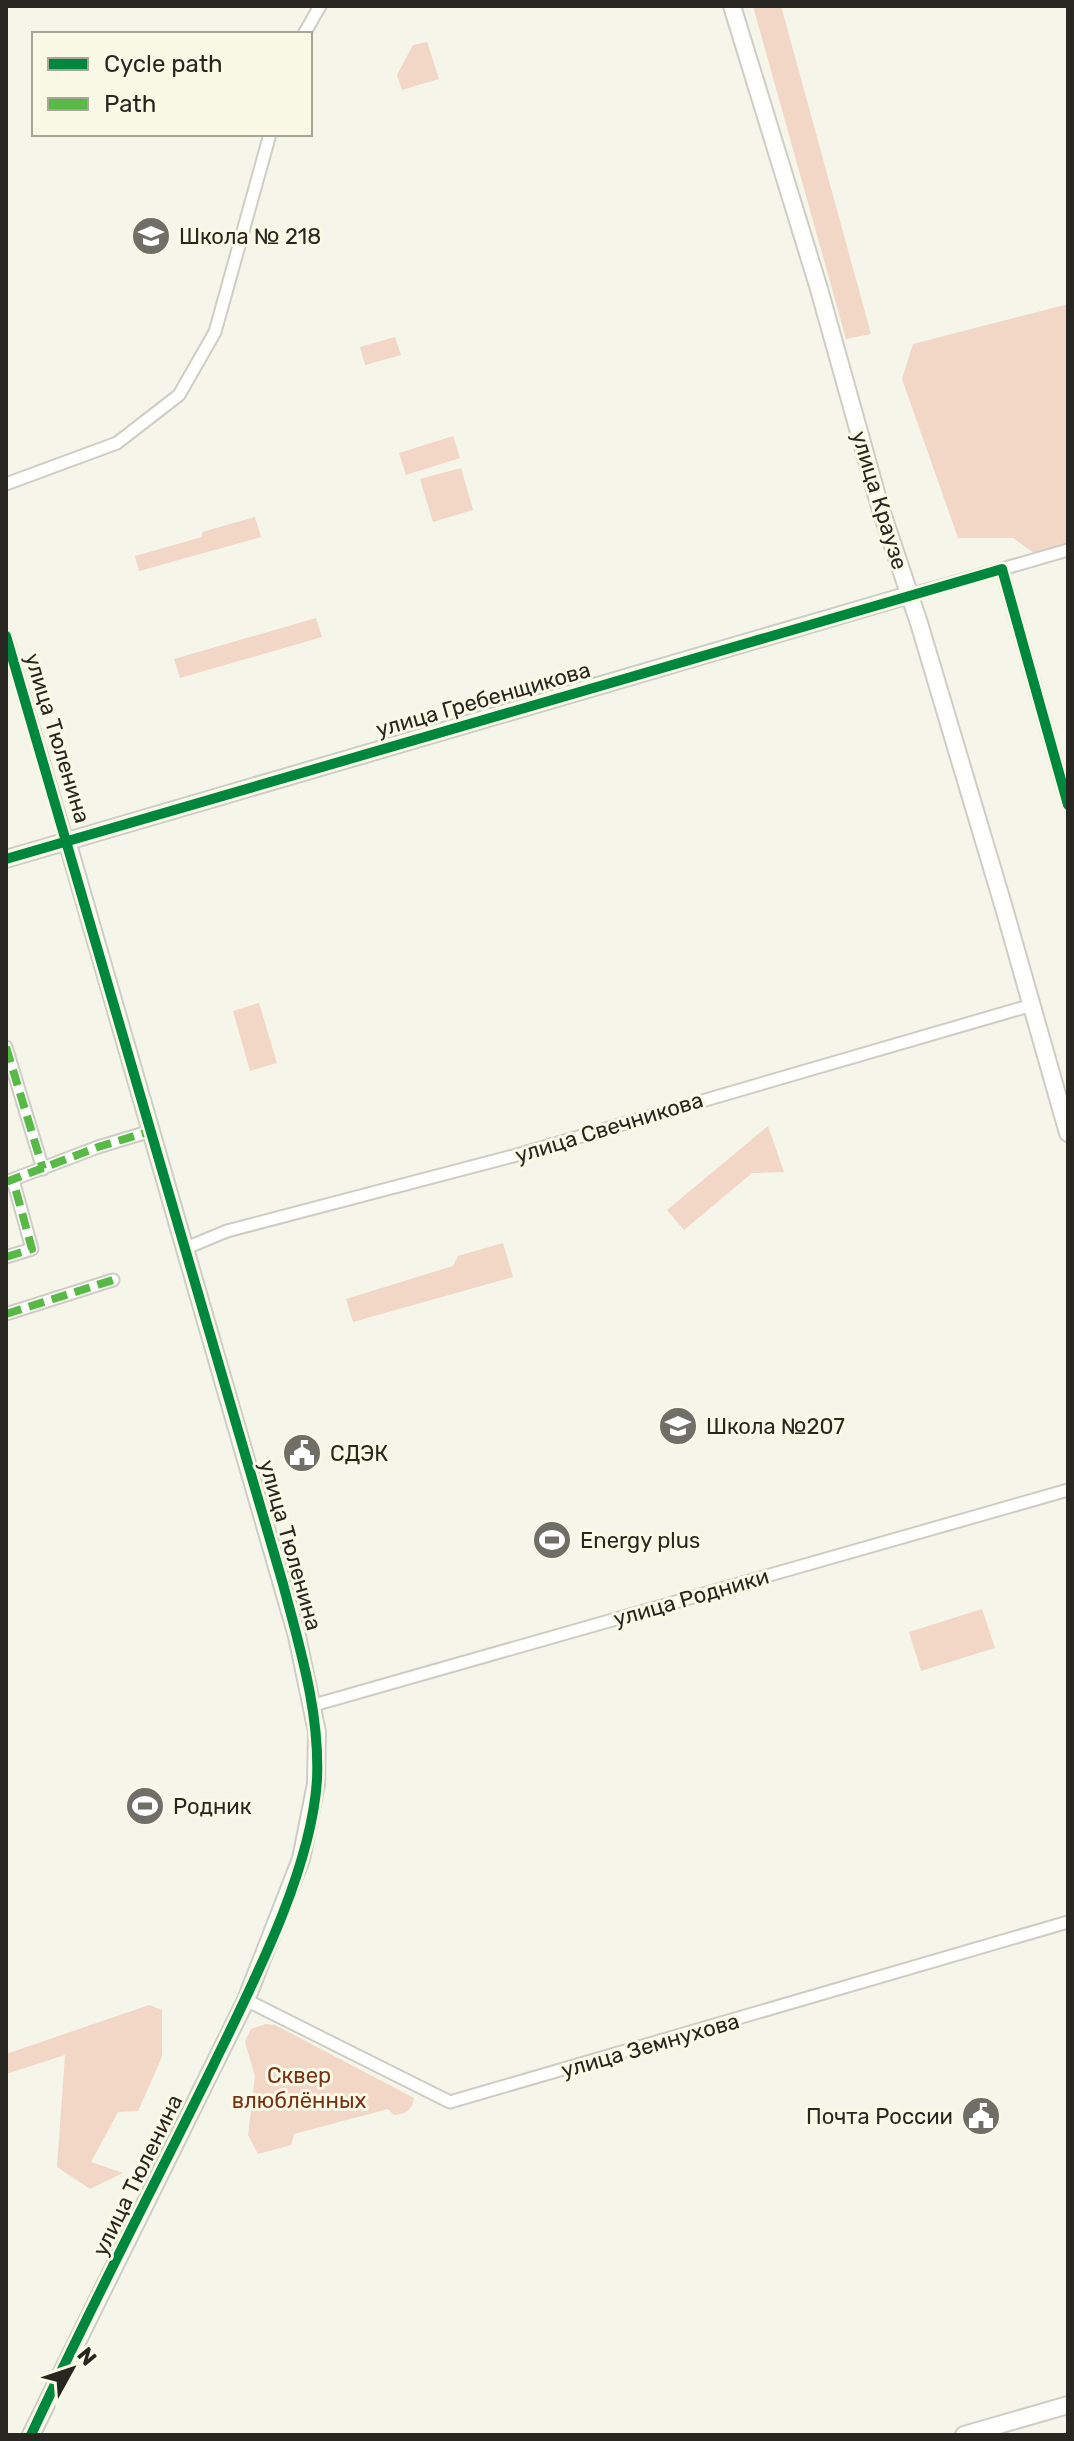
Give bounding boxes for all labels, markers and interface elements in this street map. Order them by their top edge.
legend [32,32,312,136]
text: Cycle path [104,50,223,78]
text: Path [104,90,156,118]
school or university icon: Школа № 218 [130,215,172,257]
place label: Школа № 218 [179,223,321,250]
street label: улица Краузе [846,428,913,573]
street label: улица Тюленина [19,650,96,826]
street label: улица Гребенщикова [373,656,594,743]
street label: улица Свечникова [512,1086,706,1169]
school or university icon: Школа №207 [657,1405,699,1447]
place label: Школа №207 [706,1413,845,1440]
public building icon: СДЭК [281,1432,323,1474]
place label: СДЭК [330,1440,388,1467]
street label: улица Тюленина [253,1457,328,1634]
sports icon: Energy plus [531,1519,573,1561]
place label: Energy plus [580,1527,700,1554]
street label: улица Родники [610,1562,772,1633]
sports icon: Родник [124,1785,166,1827]
place label: Родник [173,1793,252,1820]
street label: улица Земнухова [558,2007,742,2084]
park label: Сквер влюблённых [232,2062,366,2114]
street label: улица Тюленина [87,2090,188,2260]
public building icon: Почта России [960,2095,1002,2137]
place label: Почта России [806,2103,953,2130]
north arrow [32,2329,112,2409]
text: N [72,2342,102,2371]

